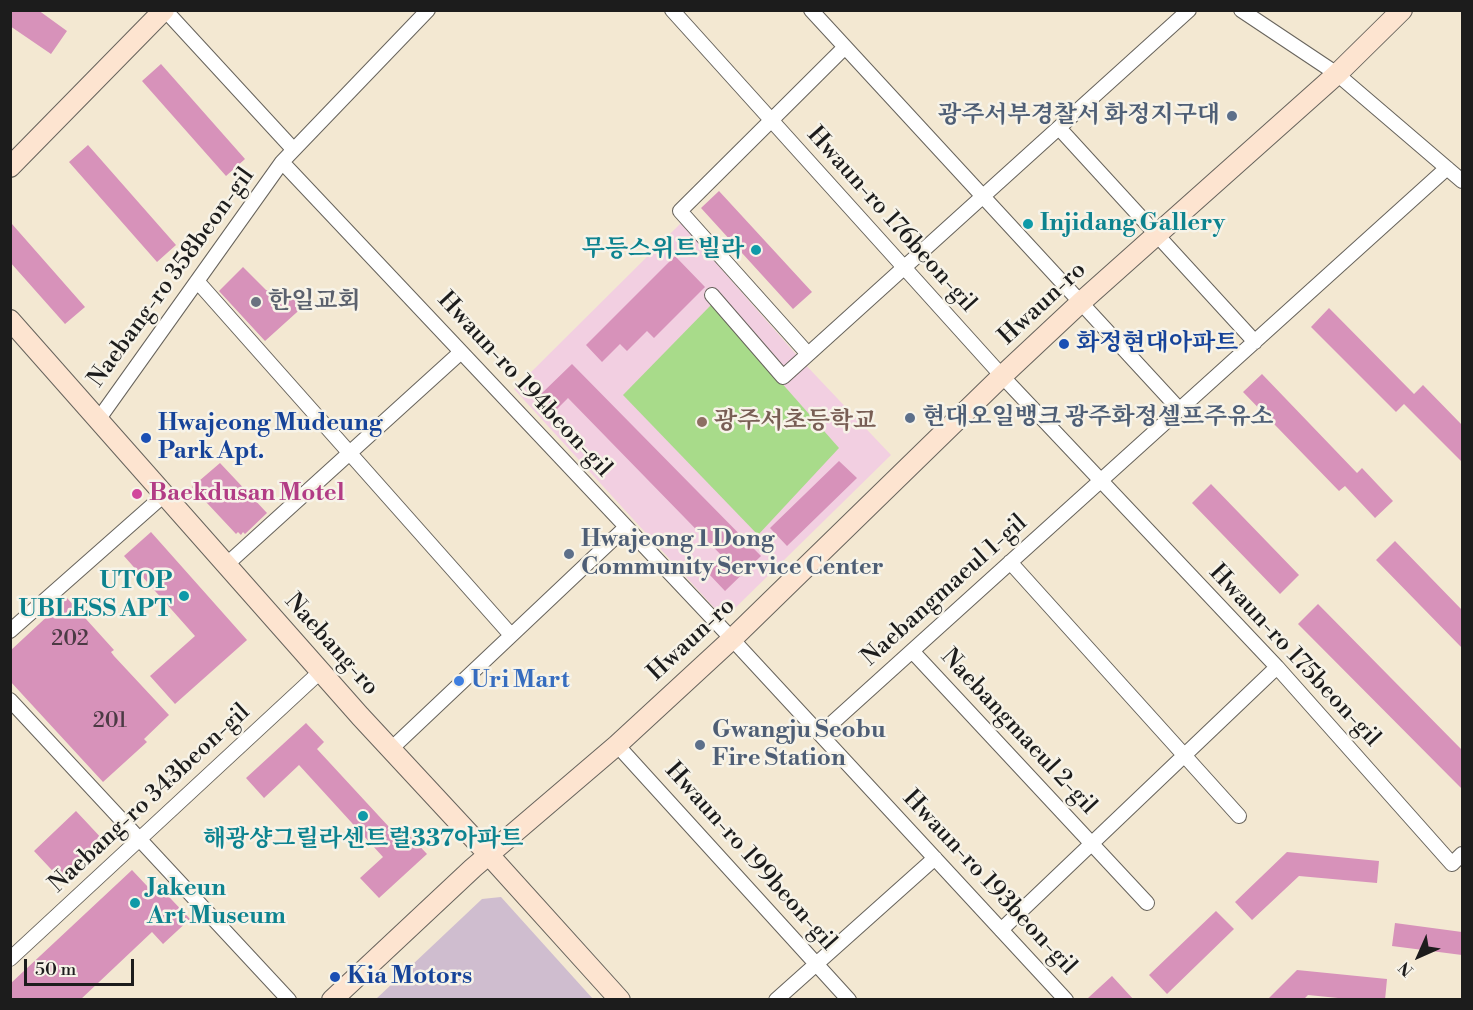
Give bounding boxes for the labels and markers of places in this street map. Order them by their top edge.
place label: 광주서부경찰서 화정지구대 [938,102,1220,130]
marker: 광주서부경찰서 화정지구대 [1225,109,1239,123]
place label: Injidang Gallery [1040,210,1225,238]
marker: Injidang Gallery [1021,217,1035,231]
place label: 무등스위트빌라 [582,236,744,264]
marker: 무등스위트빌라 [749,243,763,257]
place label: 한일교회 [268,288,361,316]
marker: 한일교회 [249,295,263,309]
place label: 화정현대아파트 [1076,330,1238,358]
marker: 화정현대아파트 [1057,337,1071,351]
place label: 현대오일뱅크 광주화정셀프주유소 [922,404,1274,432]
place label: 광주서초등학교 [714,408,876,436]
place label: Hwajeong Mudeung Park Apt. [158,410,382,466]
marker: 현대오일뱅크 광주화정셀프주유소 [903,411,917,425]
marker: 광주서초등학교 [695,415,709,429]
marker: Hwajeong Mudeung Park Apt. [139,431,153,445]
place label: Baekdusan Motel [149,480,345,508]
marker: Baekdusan Motel [130,487,144,501]
place label: Hwajeong 1 Dong Community Service Center [581,526,884,582]
marker: Hwajeong 1 Dong Community Service Center [562,547,576,561]
place label: UTOP UBLESS APT [19,568,172,624]
marker: UTOP UBLESS APT [177,589,191,603]
place label: Uri Mart [471,667,569,695]
marker: Uri Mart [452,674,466,688]
place label: Gwangju Seobu Fire Station [712,717,886,773]
marker: Gwangju Seobu Fire Station [693,738,707,752]
marker: 해광샹그릴라센트럴337아파트 [356,809,370,823]
place label: 해광샹그릴라센트럴337아파트 [203,826,523,854]
place label: Jakeun Art Museum [147,875,286,931]
marker: Jakeun Art Museum [128,896,142,910]
place label: Kia Motors [347,963,472,991]
marker: Kia Motors [328,970,342,984]

